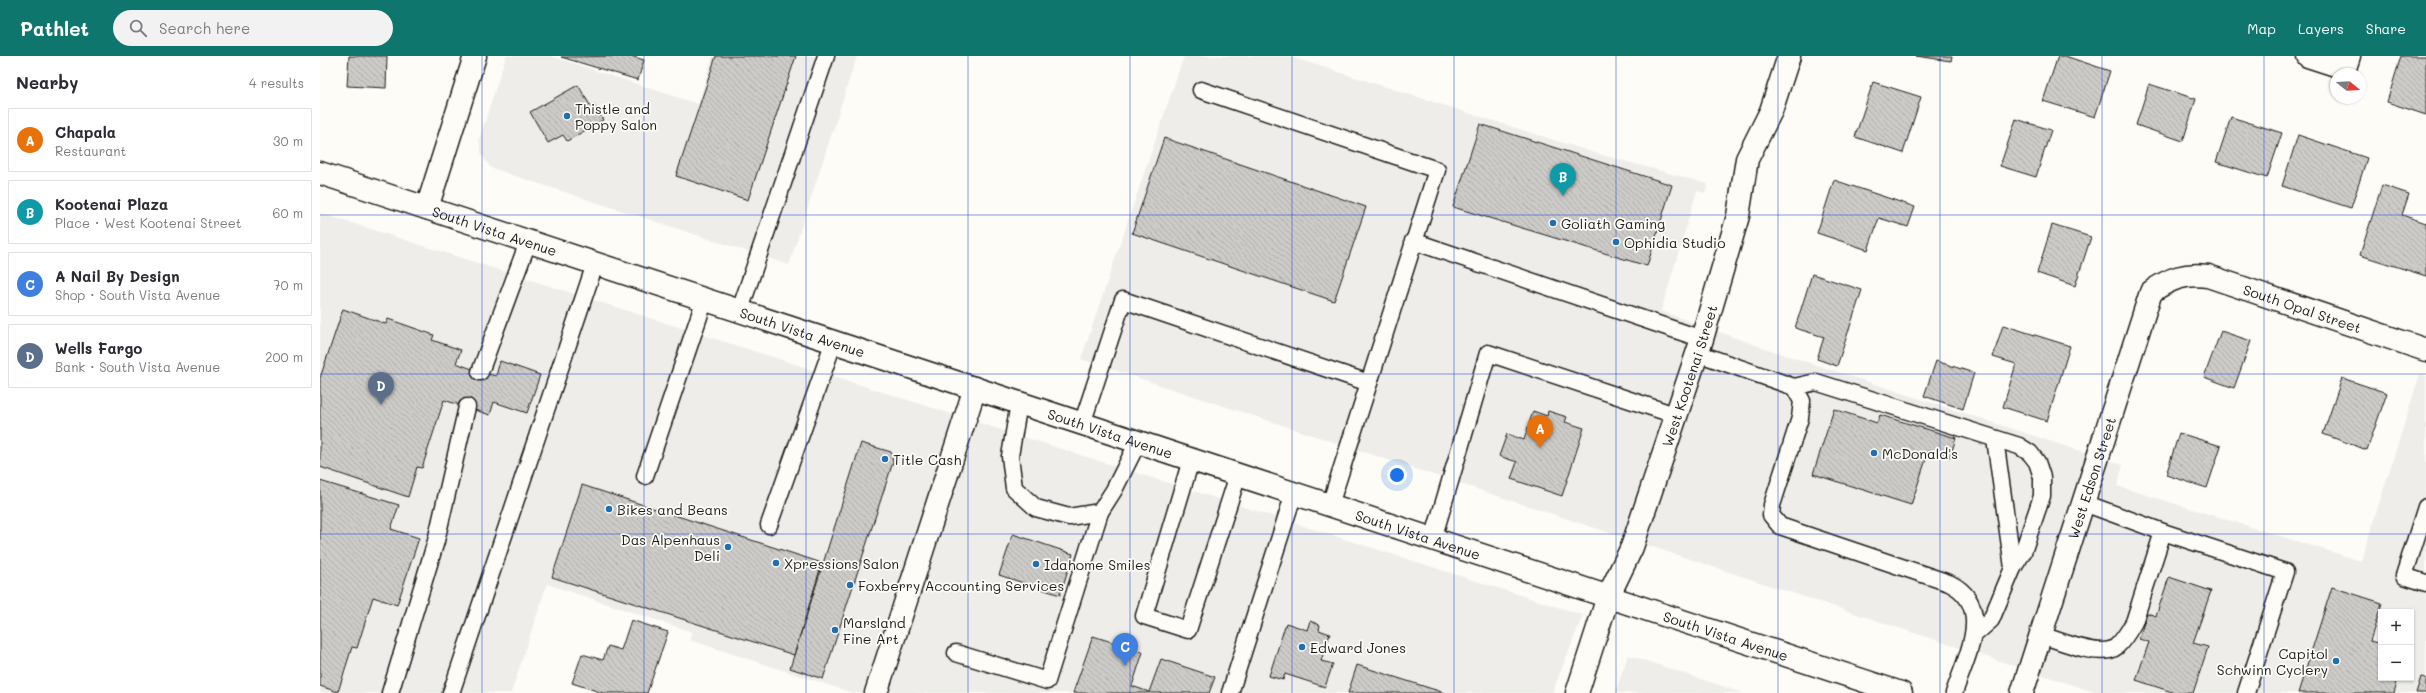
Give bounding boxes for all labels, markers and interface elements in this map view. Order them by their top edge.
search box [113,10,393,46]
text: Pathlet [20,16,89,41]
icon: search [127,17,149,39]
text: Search here [159,18,250,38]
text: Map [2247,19,2276,38]
text: Layers [2298,19,2344,38]
text: Share [2366,19,2406,38]
north arrow [2330,68,2366,104]
text: Nearby [16,71,78,93]
text: 4 results [249,74,304,91]
place label: Thistle and Poppy Salon [575,99,657,134]
marker: Thistle and Poppy Salon [562,111,572,121]
text: Chapala [55,122,116,142]
text: A [25,132,35,149]
text: 30 m [273,132,303,149]
text: Restaurant [55,142,126,159]
pin: B [1550,163,1576,196]
text: Kootenai Plaza [55,194,168,214]
street label: South Vista Avenue [430,201,560,260]
text: B [26,204,34,221]
text: 60 m [273,204,303,221]
text: Place · West Kootenai Street [55,214,242,231]
place label: Goliath Gaming [1561,214,1665,233]
marker: Goliath Gaming [1548,218,1558,228]
place label: Ophidia Studio [1624,233,1725,252]
marker: Ophidia Studio [1611,237,1621,247]
text: A Nail By Design [55,266,180,286]
text: C [25,276,35,293]
text: 70 m [273,276,303,293]
street label: South Opal Street [2241,279,2364,337]
text: Shop · South Vista Avenue [55,286,220,303]
street label: South Vista Avenue [738,302,867,361]
street label: West Kootenai Street [1657,303,1721,449]
text: Wells Fargo [55,338,142,358]
text: D [25,348,35,365]
text: 200 m [265,348,303,365]
text: Bank · South Vista Avenue [55,358,220,375]
pin: D [368,372,394,405]
street label: South Vista Avenue [1045,404,1175,462]
street label: West Edson Street [2063,414,2120,541]
pin: A [1527,415,1553,448]
place label: McDonald's [1882,444,1958,463]
marker: McDonald's [1869,448,1879,458]
place label: Title Cash [893,450,961,469]
marker: Title Cash [880,454,890,464]
your location [1387,465,1407,485]
place label: Bikes and Beans [617,500,728,519]
marker: Bikes and Beans [604,504,614,514]
street label: South Vista Avenue [1353,505,1483,564]
place label: Das Alpenhaus Deli [621,530,720,565]
marker: Das Alpenhaus Deli [723,542,733,552]
place label: Xpressions Salon [784,554,899,573]
place label: Idahome Smiles [1044,555,1151,574]
marker: Xpressions Salon [771,558,781,568]
marker: Idahome Smiles [1031,559,1041,569]
place label: Foxberry Accounting Services [858,576,1064,595]
marker: Foxberry Accounting Services [845,580,855,590]
street label: South Vista Avenue [1661,606,1791,665]
map controls [2378,609,2414,681]
button: + [2378,609,2414,645]
place label: Marsland Fine Art [843,613,906,648]
marker: Marsland Fine Art [830,625,840,635]
pin: C [1112,633,1138,666]
place label: Edward Jones [1310,638,1406,657]
marker: Edward Jones [1297,642,1307,652]
place label: Capitol Schwinn Cyclery [2217,644,2328,679]
button: − [2378,645,2414,681]
marker: Capitol Schwinn Cyclery [2331,656,2341,666]

